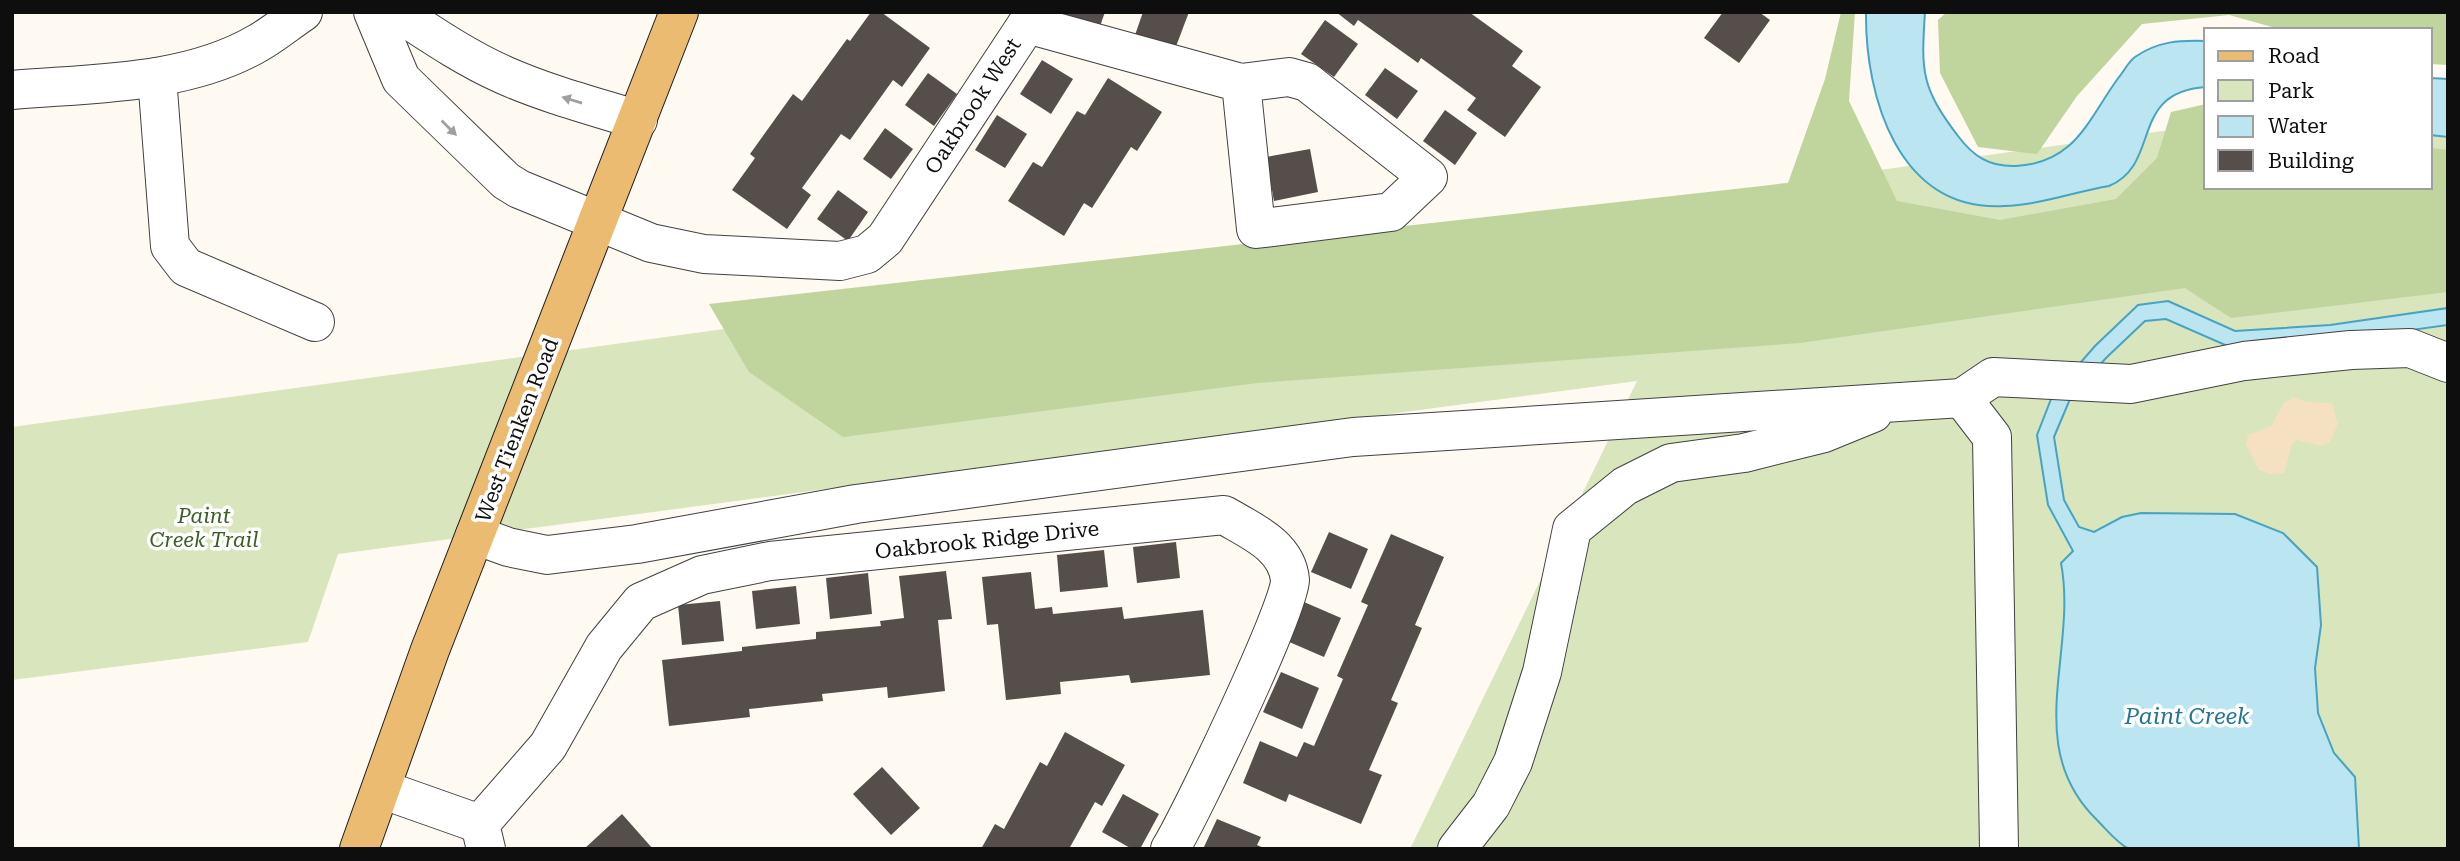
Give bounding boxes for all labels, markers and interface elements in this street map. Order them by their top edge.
legend [2204,28,2432,189]
street label: Oakbrook West [920,33,1026,178]
text: Road [2268,44,2320,68]
text: Park [2268,79,2314,103]
one-way arrow [562,95,583,105]
text: Water [2268,114,2328,138]
one-way arrow [440,119,457,135]
text: Building [2268,149,2354,173]
street label: West Tienken Road [471,334,563,525]
park label: Paint Creek Trail [150,504,258,552]
street label: Oakbrook Ridge Drive [874,516,1100,564]
water label: Paint Creek [2123,703,2250,730]

